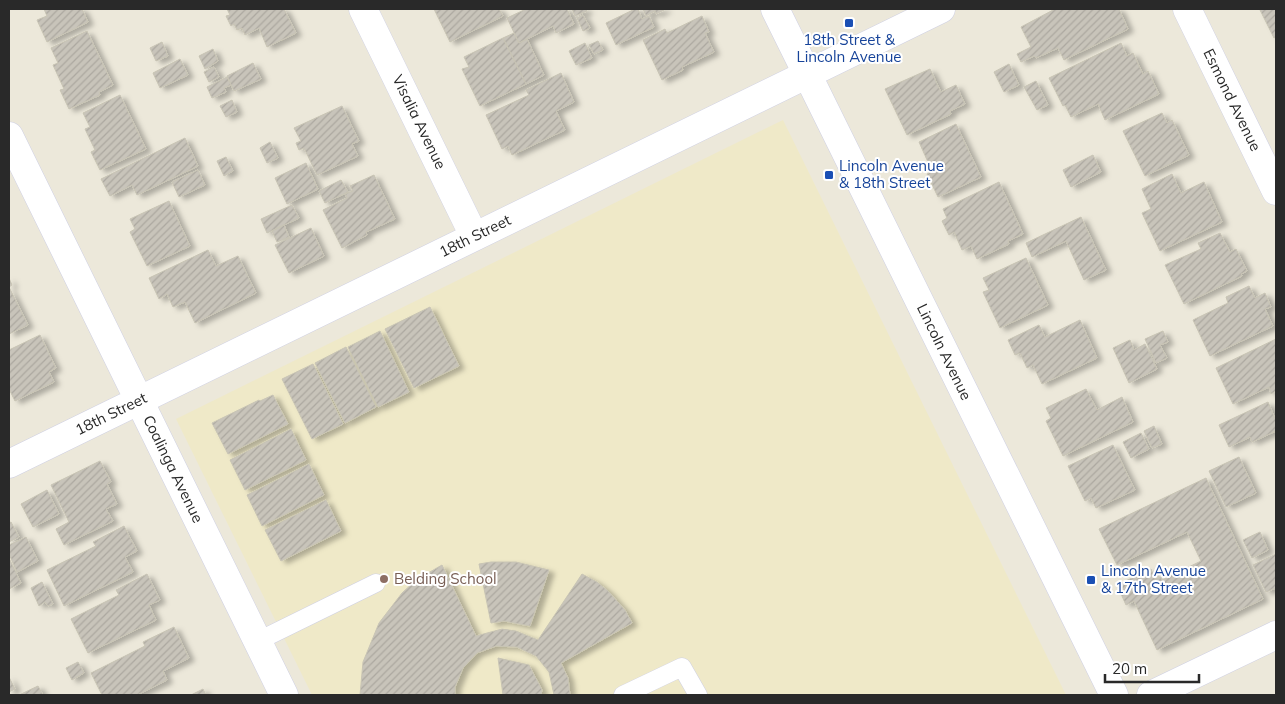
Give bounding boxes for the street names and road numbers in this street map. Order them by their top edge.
street label: Esmond Avenue [1199,45,1266,154]
street label: Visalia Avenue [388,71,451,172]
street label: 18th Street [436,210,514,261]
street label: Lincoln Avenue [913,300,976,403]
street label: 18th Street [72,388,150,439]
street label: Coalinga Avenue [139,412,208,526]

